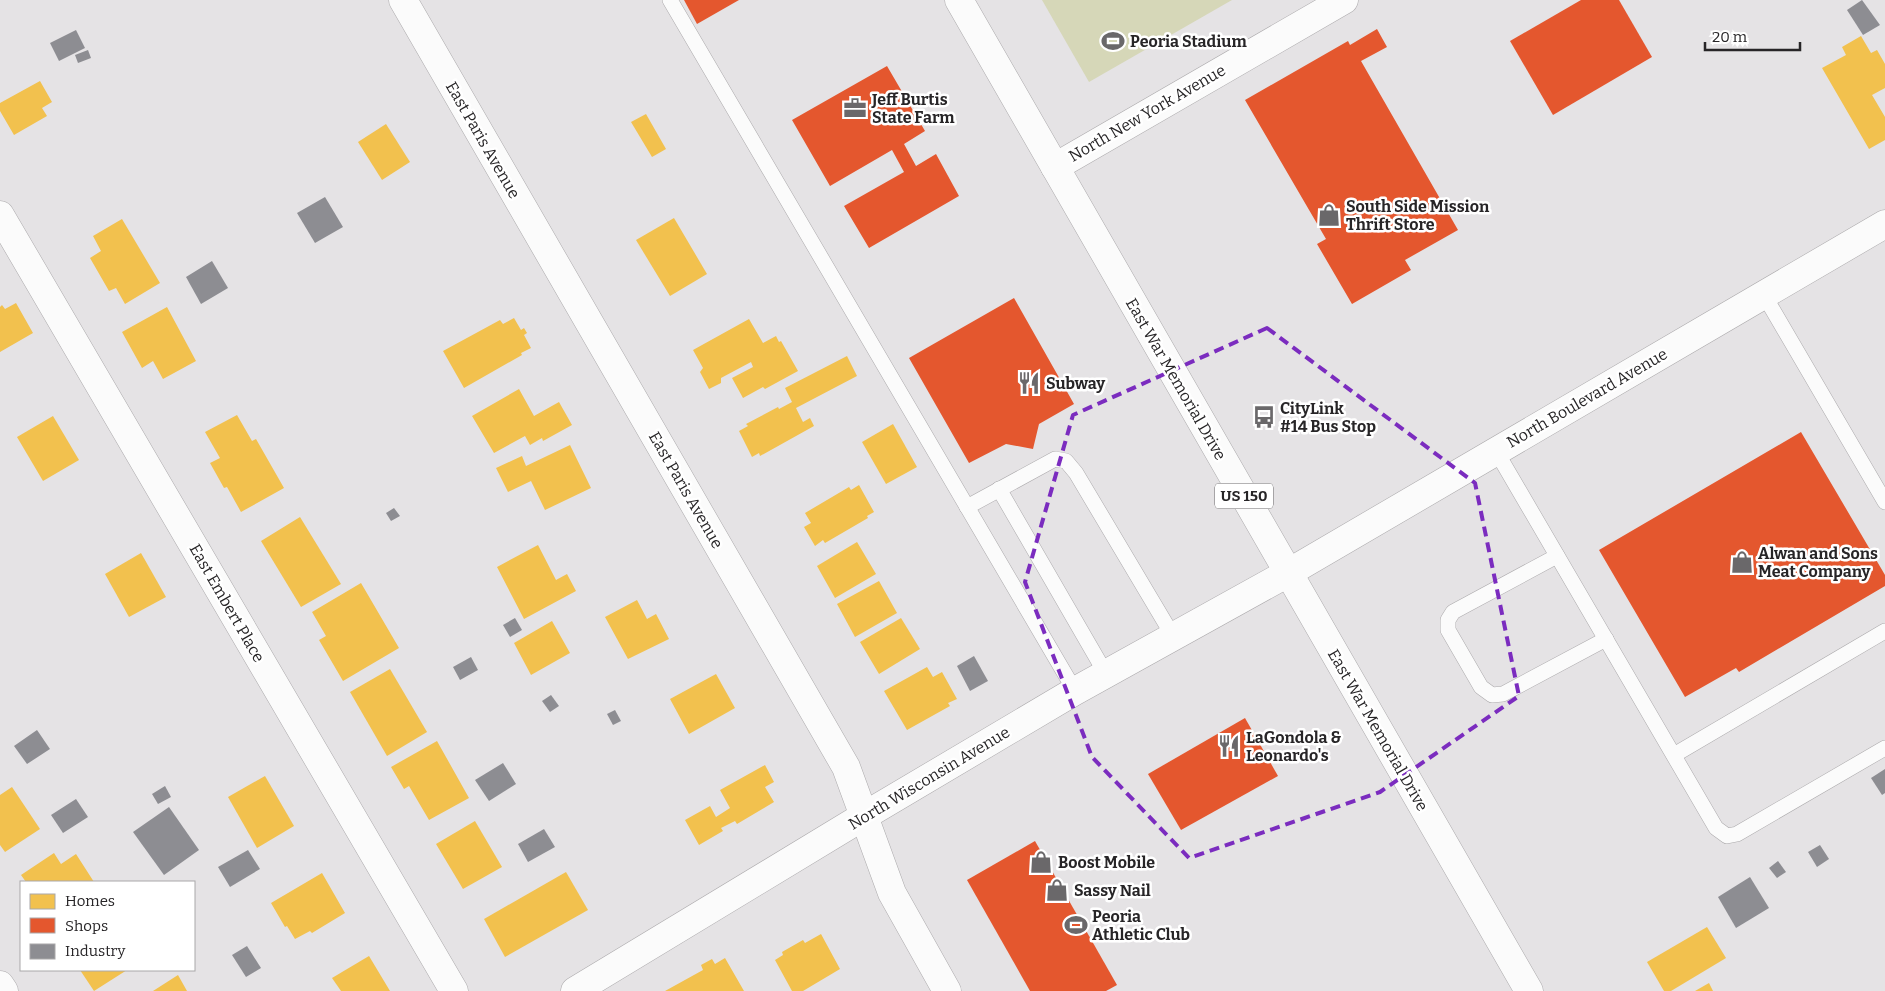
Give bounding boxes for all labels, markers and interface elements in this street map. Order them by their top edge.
scale bar [1705,20,1800,52]
sports icon: Peoria Stadium [1100,28,1126,54]
text: 20 m [1712,28,1748,46]
place label: Peoria Stadium [1130,32,1247,51]
street label: North New York Avenue [1065,60,1229,166]
street label: East Paris Avenue [442,78,524,202]
place label: Jeff Burtis State Farm [871,90,955,127]
office icon: Jeff Burtis State Farm [842,95,868,121]
place label: South Side Mission Thrift Store [1346,197,1490,234]
shop icon: South Side Mission Thrift Store [1316,202,1342,228]
street label: East War Memorial Drive [1122,295,1230,463]
street label: North Boulevard Avenue [1503,344,1671,452]
restaurant icon: Subway [1016,370,1042,396]
place label: Subway [1046,374,1105,393]
place label: CityLink #14 Bus Stop [1280,399,1376,436]
bus stop icon: CityLink #14 Bus Stop [1251,404,1277,430]
street label: East Paris Avenue [645,428,727,552]
road number: US 150 [1215,484,1273,508]
street label: East Embert Place [185,541,269,665]
place label: Alwan and Sons Meat Company [1758,544,1878,581]
shop icon: Alwan and Sons Meat Company [1729,549,1755,575]
street label: East War Memorial Drive [1324,646,1432,814]
street label: North Wisconsin Avenue [845,722,1013,834]
place label: LaGondola & Leonardo's [1246,728,1341,765]
restaurant icon: LaGondola & Leonardo's [1216,733,1242,759]
shop icon: Boost Mobile [1028,849,1054,875]
place label: Boost Mobile [1058,853,1155,872]
shop icon: Sassy Nail [1044,877,1070,903]
legend [20,881,195,971]
place label: Sassy Nail [1074,881,1151,900]
text: Homes [65,892,115,910]
place label: Peoria Athletic Club [1092,907,1190,944]
sports icon: Peoria Athletic Club [1063,912,1089,938]
text: Shops [65,917,108,935]
text: Industry [65,942,125,960]

